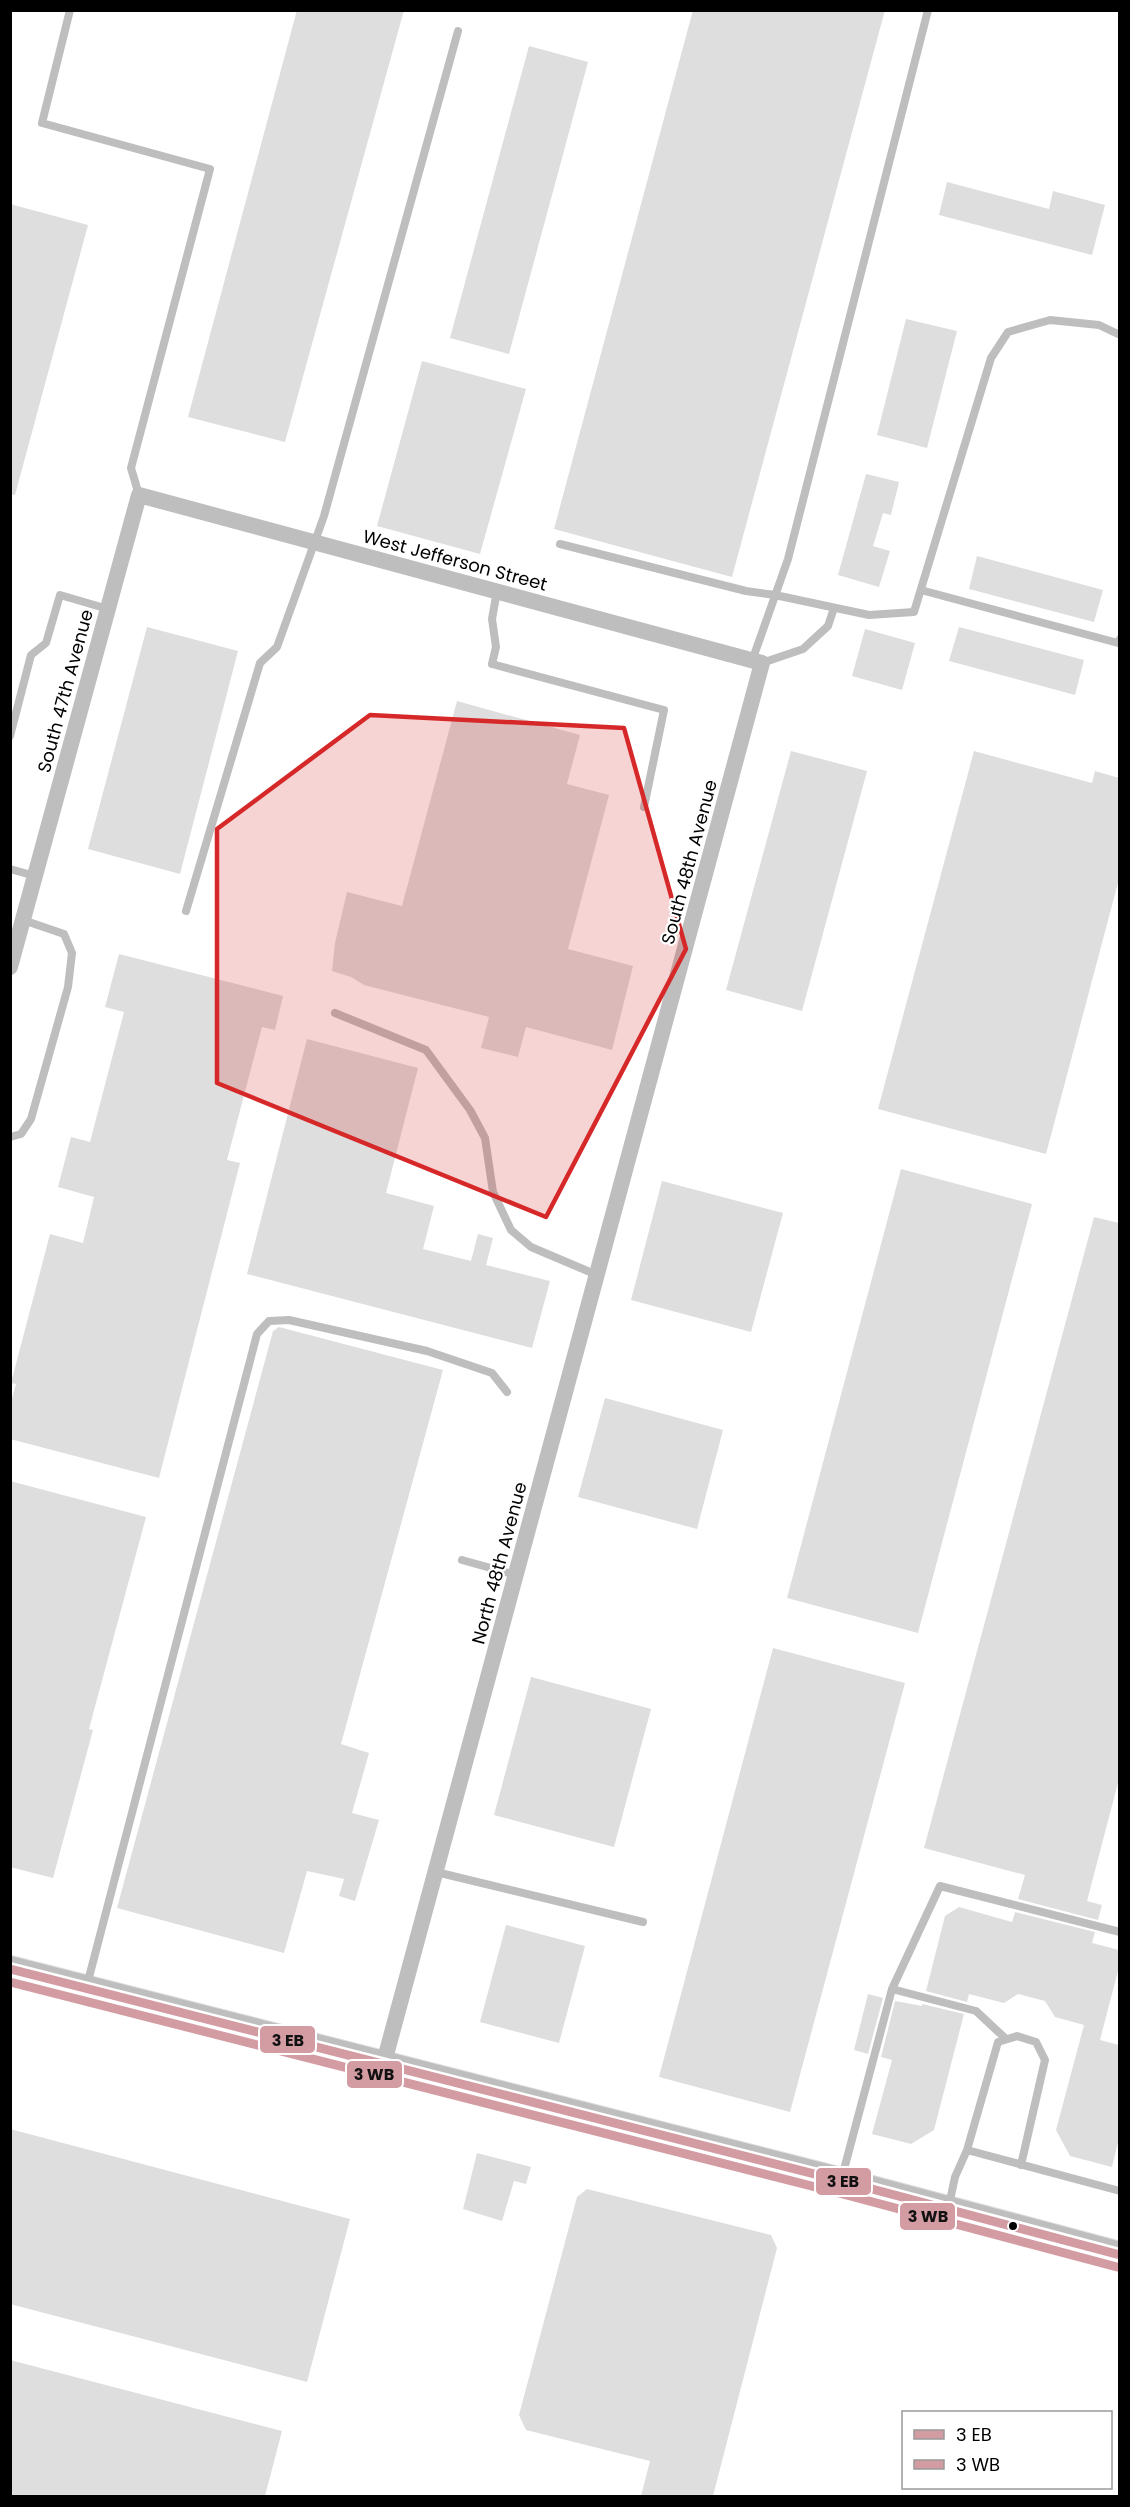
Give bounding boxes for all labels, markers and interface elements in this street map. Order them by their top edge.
street label: West Jefferson Street [360,523,550,597]
street label: South 47th Avenue [31,607,99,775]
street label: South 48th Avenue [655,777,723,947]
street label: North 48th Avenue [465,1479,533,1647]
line badge: 3 EB [259,2025,316,2054]
text: 3 EB [272,2029,304,2052]
line badge: 3 WB [346,2060,403,2089]
text: 3 WB [354,2063,394,2086]
line badge: 3 EB [815,2167,872,2196]
text: 3 EB [827,2170,859,2193]
line badge: 3 WB [899,2202,956,2231]
text: 3 WB [908,2205,948,2228]
unlabelled marker [1007,2220,1019,2232]
legend [902,2411,1112,2489]
text: 3 EB [956,2422,992,2447]
text: 3 WB [956,2452,1000,2477]

